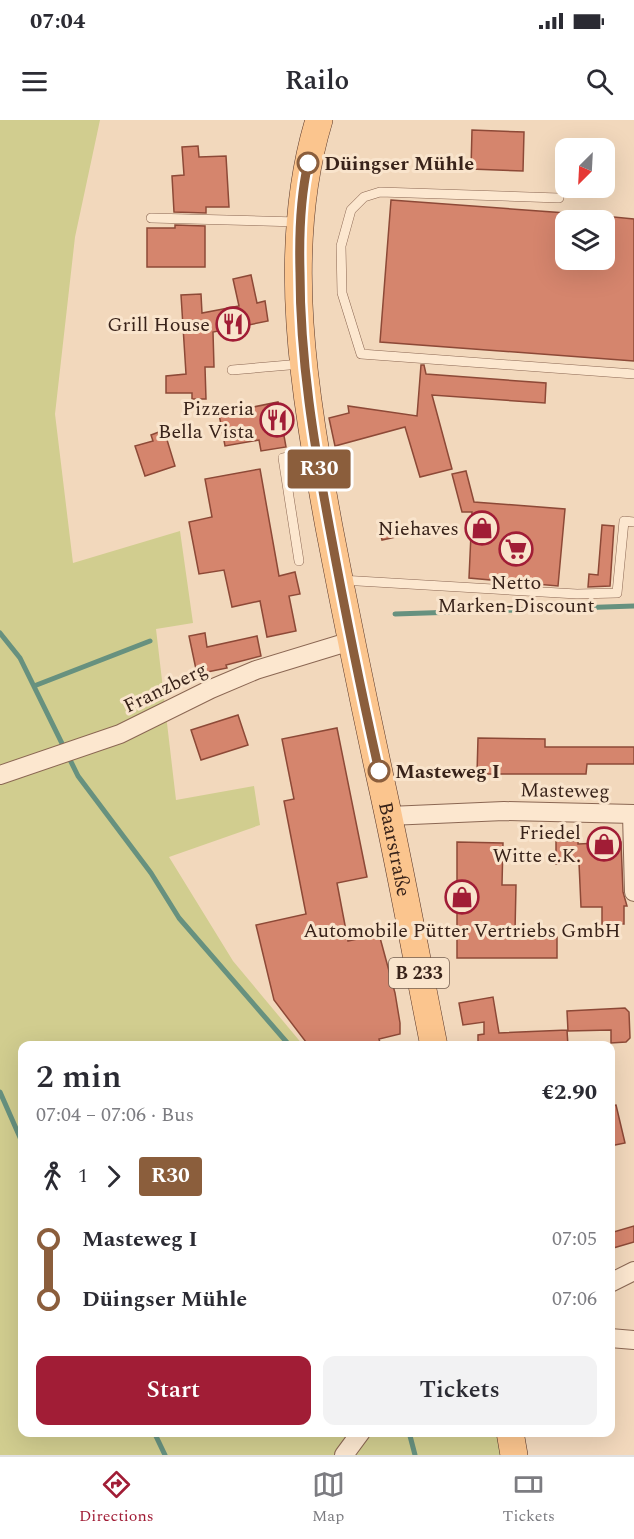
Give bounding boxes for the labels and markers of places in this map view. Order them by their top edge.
place label: Düingser Mühle [324,149,474,179]
marker: Düingser Mühle [297,152,319,174]
restaurant icon: Grill House [215,306,251,342]
place label: Grill House [107,310,210,340]
place label: Pizzeria Bella Vista [158,394,254,447]
restaurant icon: Pizzeria Bella Vista [259,402,295,438]
shop icon: Niehaves [464,510,500,546]
place label: Niehaves [378,514,459,544]
supermarket icon: Netto Marken-Discount [498,531,534,567]
place label: Netto Marken-Discount [437,568,595,621]
place label: Masteweg I [395,757,500,787]
marker: Masteweg I [368,760,390,782]
place label: Friedel Witte e.K. [493,818,581,871]
shop icon: Friedel Witte e.K. [586,826,622,862]
shop icon: Automobile Pütter Vertriebs GmbH [444,879,480,915]
place label: Automobile Pütter Vertriebs GmbH [303,916,621,946]

